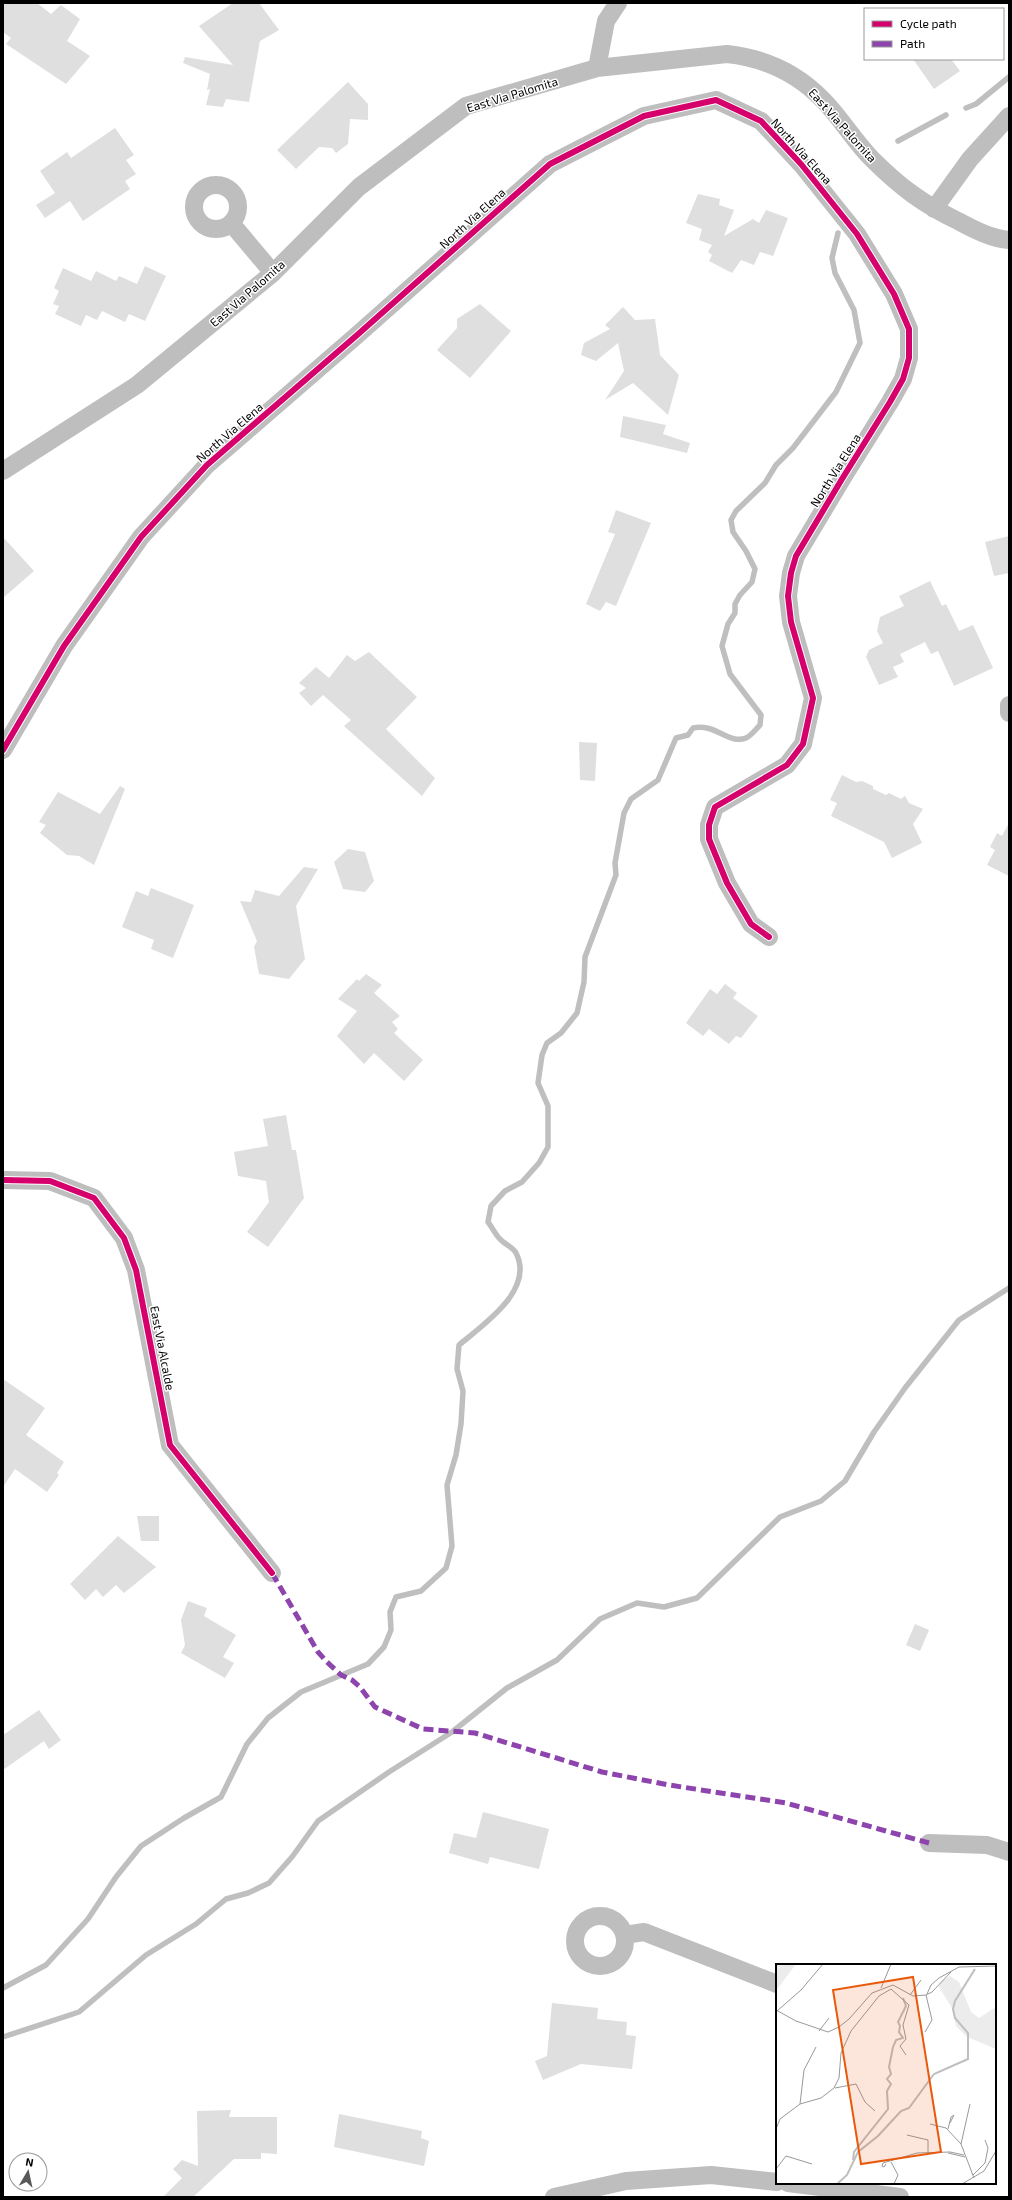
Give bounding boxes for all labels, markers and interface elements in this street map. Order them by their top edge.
legend [864,8,1004,60]
text: Cycle path [900,16,957,30]
text: Path [900,36,925,50]
street label: East Via Palomita [465,73,559,115]
street label: East Via Palomita [806,85,880,165]
street label: North Via Elena [769,115,835,187]
street label: North Via Elena [436,185,508,251]
street label: East Via Palomita [207,257,287,329]
street label: North Via Elena [193,399,265,465]
street label: North Via Elena [807,431,863,509]
street label: East Via Alcalde [148,1304,178,1392]
inset map [776,1964,996,2184]
north arrow [8,2152,48,2192]
text: N [25,2155,35,2169]

